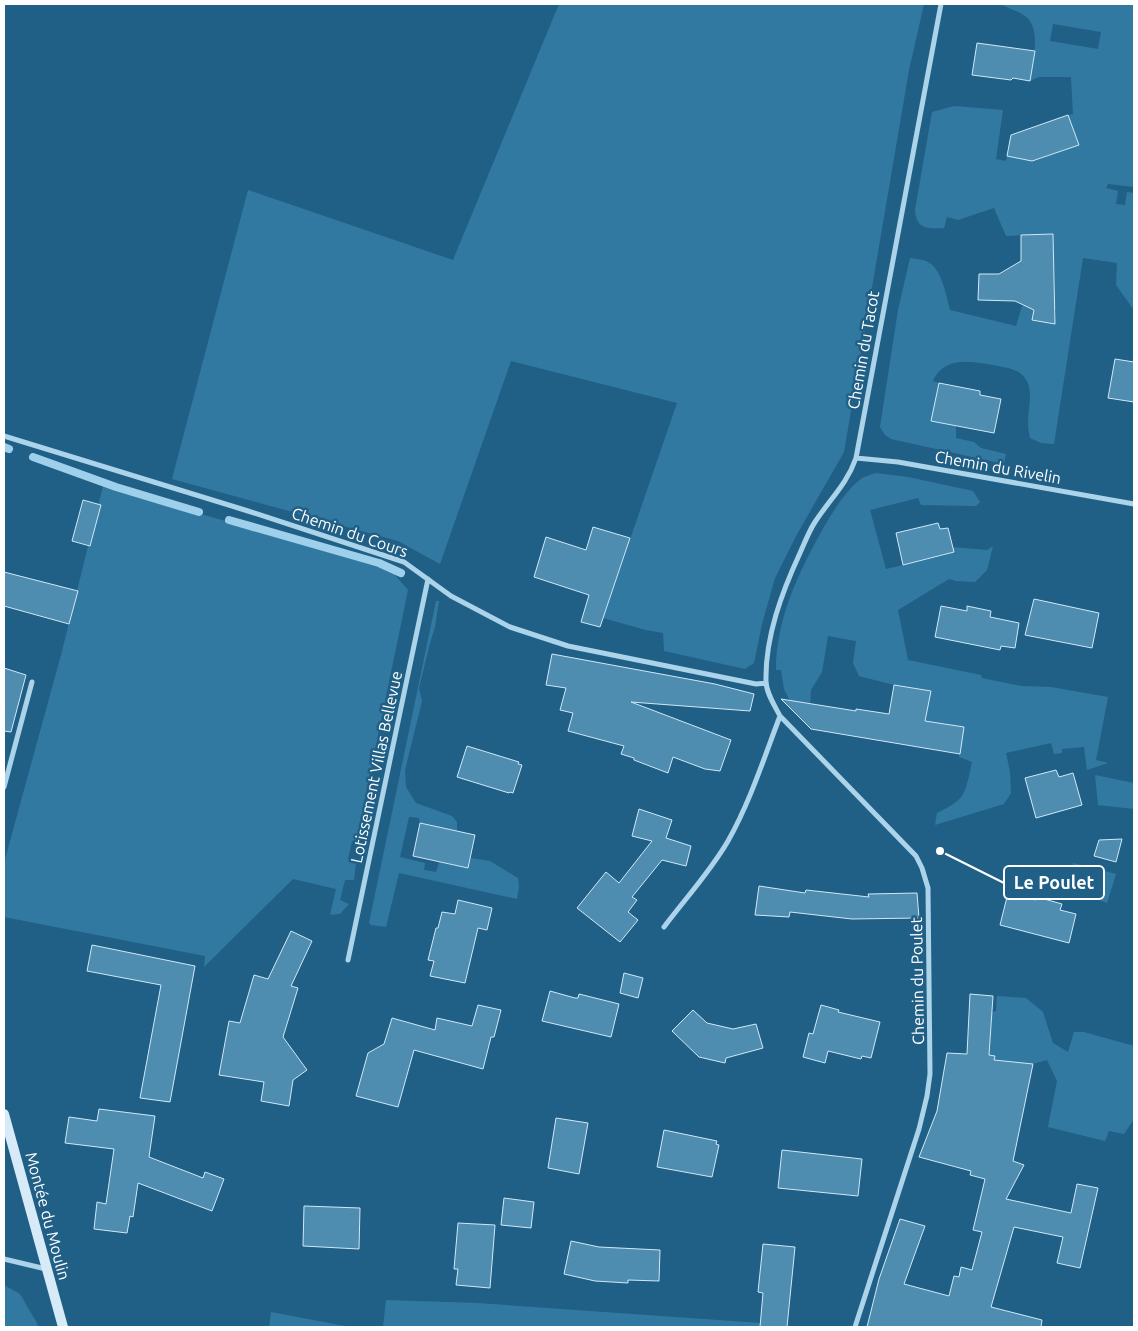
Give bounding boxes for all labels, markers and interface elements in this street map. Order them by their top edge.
street label: Chemin du Tacot [844,289,882,411]
street label: Chemin du Rivelin [933,447,1063,487]
street label: Chemin du Cours [290,504,411,560]
street label: Lotissement Villas Bellevue [347,669,405,865]
callout: Le Poulet [1004,866,1104,899]
text: Le Poulet [1014,872,1095,892]
street label: Chemin du Poulet [907,916,927,1045]
street label: Montée du Moulin [22,1150,74,1282]

